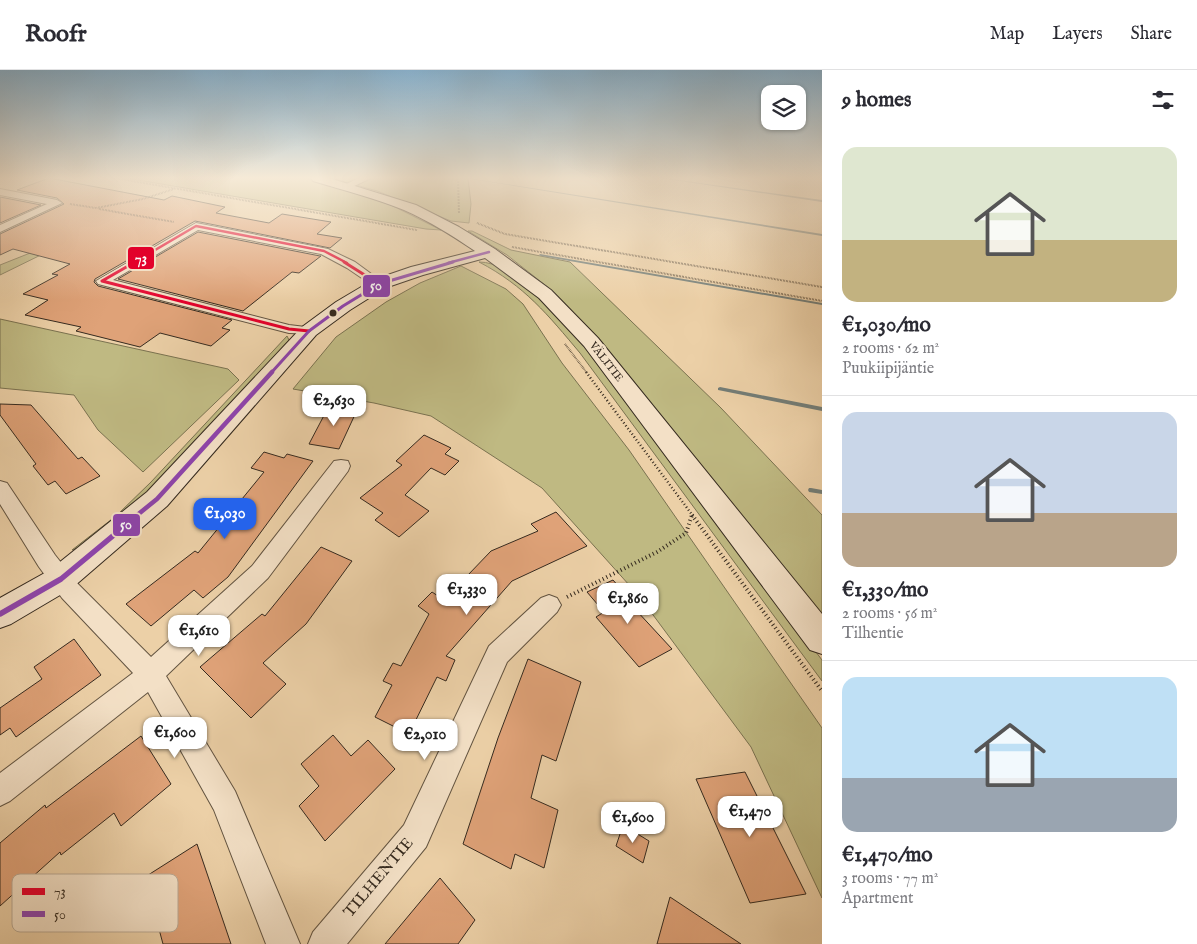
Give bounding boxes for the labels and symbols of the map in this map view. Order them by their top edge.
line badge: 73 [127,246,155,270]
text: 73 [135,250,147,268]
line badge: 50 [362,274,391,298]
text: 50 [370,277,382,295]
unlabelled marker [328,308,338,318]
street label: VÄLITIE [585,338,626,385]
pin: €2,630 [293,384,375,427]
pin: €1,030 [184,498,266,540]
line badge: 50 [112,513,141,537]
text: 50 [120,516,132,534]
pin: €1,330 [426,574,508,616]
pin: €1,860 [587,582,669,625]
pin: €1,610 [158,614,240,657]
pin: €1,600 [134,716,216,759]
pin: €2,010 [384,718,466,761]
pin: €1,470 [709,796,791,838]
pin: €1,600 [592,802,674,844]
street label: TILHENTIE [340,834,418,922]
legend [12,874,178,932]
text: 73 [54,883,66,901]
text: 50 [54,906,66,924]

